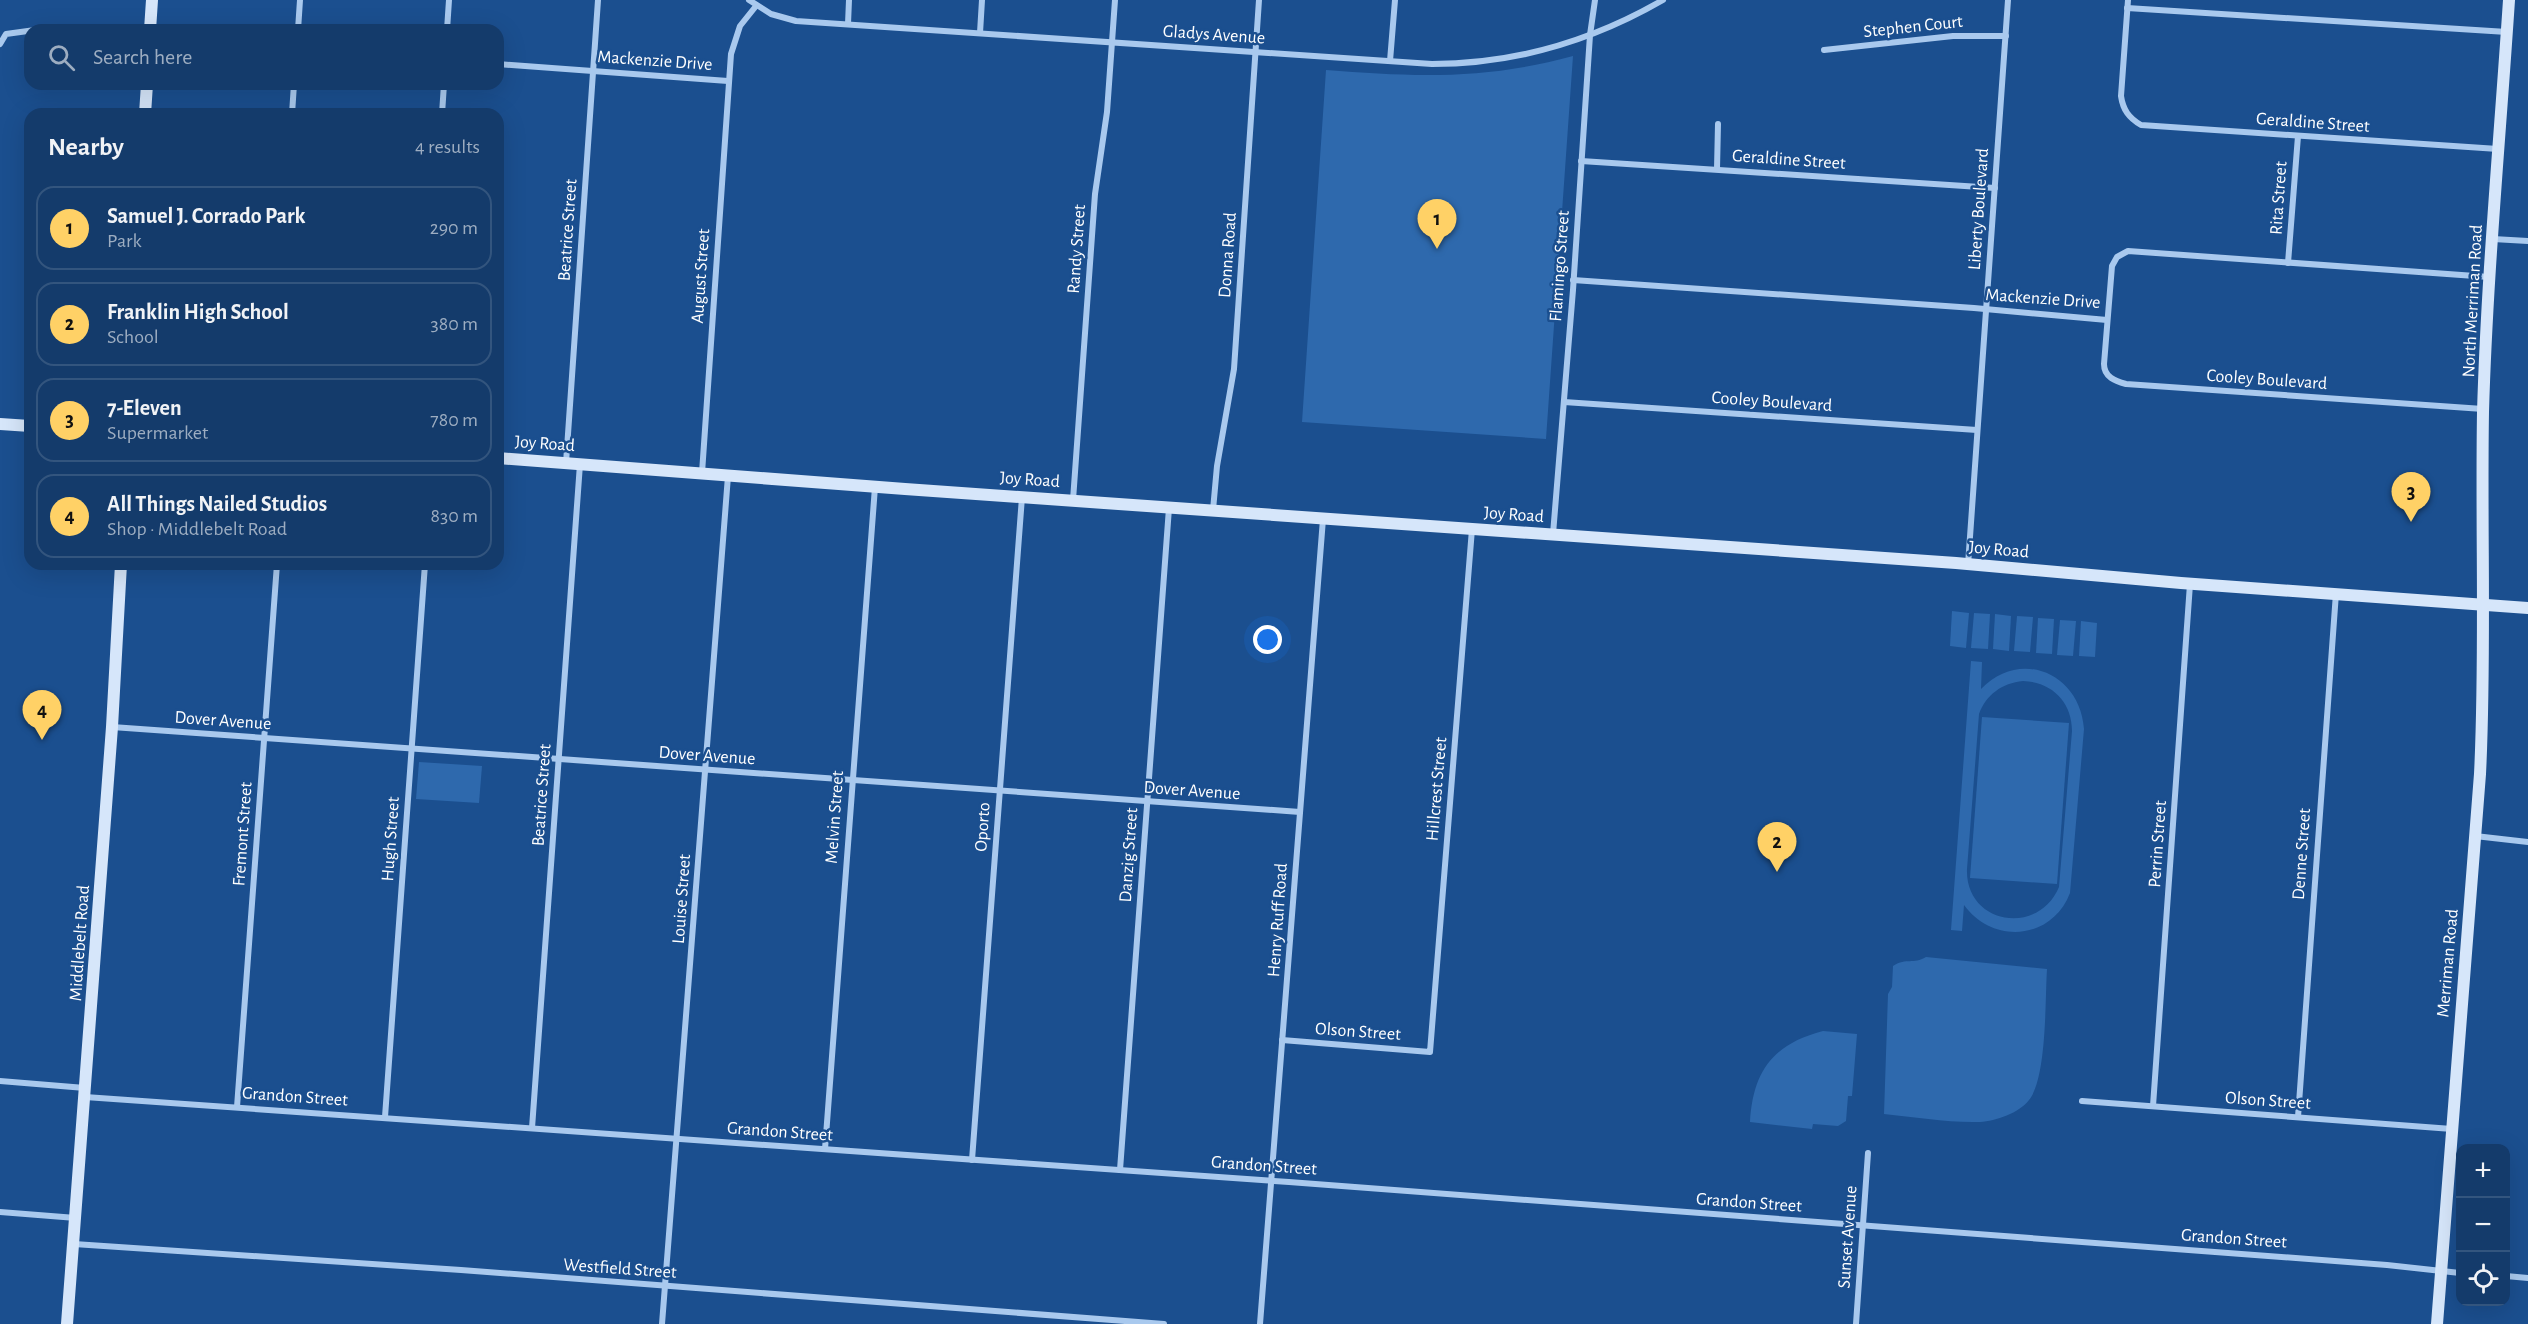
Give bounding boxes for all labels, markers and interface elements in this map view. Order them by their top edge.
street label: Stephen Court [1863,13,1964,41]
street label: Gladys Avenue [1162,22,1266,48]
search box [24,24,504,90]
icon: search [45,41,78,74]
text: Search here [93,46,192,68]
street label: Mackenzie Drive [597,48,713,74]
street label: Geraldine Street [2256,110,2371,136]
text: Nearby [48,134,124,160]
text: 4 results [415,137,480,157]
street label: Geraldine Street [1732,147,1847,173]
street label: Liberty Boulevard [1966,147,1992,271]
street label: Rita Street [2267,160,2291,235]
street label: Beatrice Street [555,178,581,282]
pin: 1 [1418,200,1456,249]
street label: Randy Street [1065,204,1089,294]
text: Samuel J. Corrado Park [107,205,305,227]
street label: Flamingo Street [1547,210,1573,322]
street label: Donna Road [1216,212,1240,298]
text: 1 [66,218,73,238]
text: 290 m [430,218,478,238]
street label: North Merriman Road [2460,224,2486,378]
street label: August Street [689,228,713,324]
text: Park [107,231,142,251]
street label: Mackenzie Drive [1985,286,2101,312]
text: Franklin High School [107,301,289,323]
text: 2 [65,314,74,334]
text: 380 m [430,314,478,334]
text: School [107,327,159,347]
street label: Cooley Boulevard [2206,367,2328,393]
street label: Cooley Boulevard [1711,389,1833,415]
text: 7-Eleven [107,397,182,419]
text: 3 [65,410,74,430]
text: 780 m [430,410,478,430]
text: Supermarket [107,423,208,443]
street label: Joy Road [514,433,576,455]
street label: Joy Road [999,469,1061,491]
pin: 3 [2392,472,2430,522]
text: All Things Nailed Studios [107,493,327,515]
street label: Joy Road [1483,504,1545,526]
text: 4 [64,506,75,526]
text: 830 m [430,506,478,526]
text: Shop · Middlebelt Road [107,519,287,539]
street label: Joy Road [1968,538,2030,562]
your location [1253,625,1282,654]
pin: 4 [22,690,62,740]
street label: Dover Avenue [174,709,272,733]
street label: Hillcrest Street [1423,736,1451,842]
street label: Beatrice Street [529,743,555,847]
street label: Dover Avenue [658,744,756,768]
street label: Melvin Street [823,770,847,864]
street label: Dover Avenue [1143,779,1241,803]
street label: Fremont Street [230,781,256,887]
street label: Hugh Street [379,796,403,882]
street label: Perrin Street [2146,800,2170,888]
street label: Oporto [972,802,994,852]
street label: Danzig Street [1117,807,1141,903]
street label: Denne Street [2290,807,2314,901]
pin: 2 [1758,822,1796,872]
street label: Louise Street [670,853,694,945]
street label: Henry Ruff Road [1265,862,1291,978]
street label: Middlebelt Road [67,884,93,1002]
street label: Merriman Road [2434,908,2462,1018]
street label: Olson Street [1314,1020,1402,1044]
street label: Grandon Street [241,1084,349,1110]
street label: Olson Street [2224,1089,2312,1113]
street label: Grandon Street [726,1119,834,1145]
map controls [2456,1144,2510,1306]
button: + [2456,1144,2510,1198]
street label: Grandon Street [1210,1153,1318,1179]
street label: Sunset Avenue [1835,1185,1861,1289]
street label: Grandon Street [1695,1190,1803,1216]
button: − [2456,1198,2510,1252]
street label: Grandon Street [2180,1226,2288,1252]
button: locate [2456,1252,2510,1306]
street label: Westfield Street [563,1256,677,1282]

